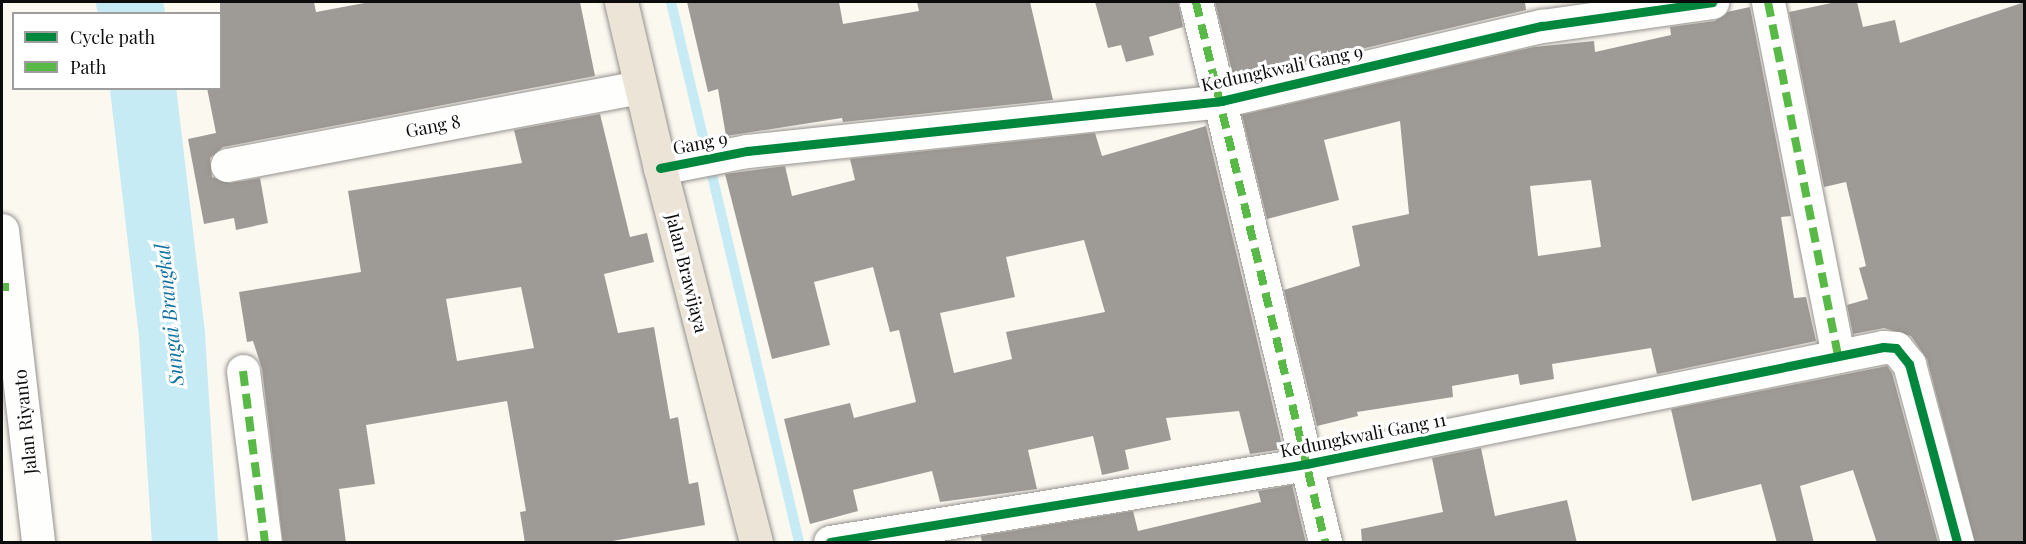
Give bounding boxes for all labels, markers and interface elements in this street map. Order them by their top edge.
legend [12,12,222,90]
text: Cycle path [70,25,155,49]
street label: Kedungkwali Gang 9 [1199,40,1365,96]
text: Path [70,55,106,79]
street label: Gang 8 [404,110,462,142]
street label: Gang 9 [671,127,729,159]
street label: Jalan Brawijaya [662,211,712,335]
water label: Sungai Brangkal [149,243,187,387]
street label: Jalan Riyanto [9,368,41,476]
street label: Kedungkwali Gang 11 [1278,408,1448,462]

